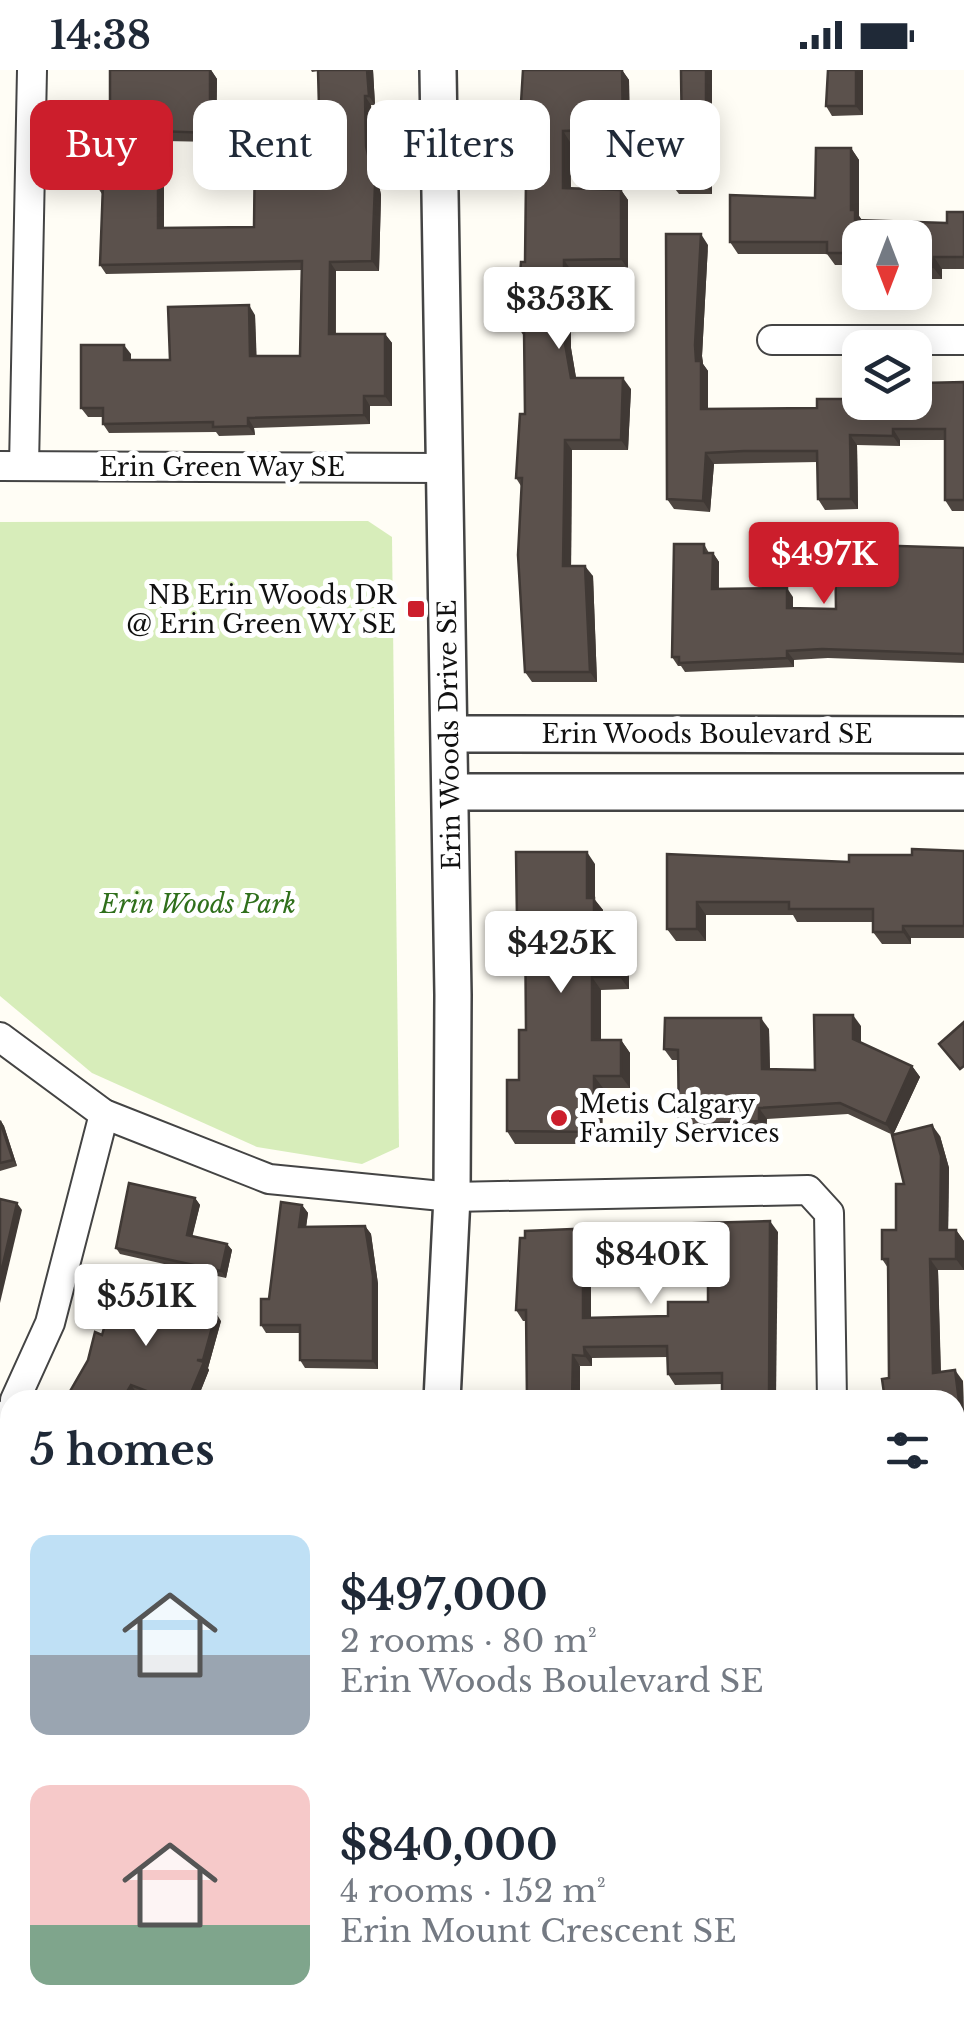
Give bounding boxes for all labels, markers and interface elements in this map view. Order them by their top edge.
text: 14:38 [50,12,151,59]
chip: Buy [30,100,173,190]
chip: Rent [193,100,347,190]
chip: Filters [367,100,550,190]
chip: New [570,100,720,190]
north arrow [842,220,932,310]
map controls [842,220,932,420]
pin: $353K [489,267,629,352]
text: $353K [506,279,612,319]
button: layers [842,330,932,420]
street label: Erin Green Way SE [99,452,345,483]
pin: $497K [754,522,894,607]
text: $497K [771,534,877,574]
place label: NB Erin Woods DR @ Erin Green WY SE [126,580,397,640]
marker: NB Erin Woods DR @ Erin Green WY SE [405,598,427,620]
street label: Erin Woods Drive SE [432,600,467,870]
street label: Erin Woods Boulevard SE [542,719,872,750]
park label: Erin Woods Park [99,889,296,920]
pin: $425K [491,911,631,996]
text: $425K [507,923,615,963]
place label: Metis Calgary Family Services [579,1089,780,1149]
marker: Metis Calgary Family Services [548,1107,570,1129]
pin: $840K [581,1222,721,1307]
text: $840K [595,1234,707,1274]
pin: $551K [76,1264,216,1349]
text: $551K [97,1276,195,1316]
icon: filters [880,1423,935,1478]
text: 5 homes [30,1424,214,1476]
text: $497,000 [340,1569,548,1621]
icon: home [110,1575,230,1695]
text: 2 rooms · 80 m² [340,1621,597,1661]
text: Erin Woods Boulevard SE [340,1661,763,1701]
text: $840,000 [340,1819,558,1871]
icon: home [110,1825,230,1945]
text: 4 rooms · 152 m² [340,1871,606,1911]
text: Erin Mount Crescent SE [340,1911,736,1951]

